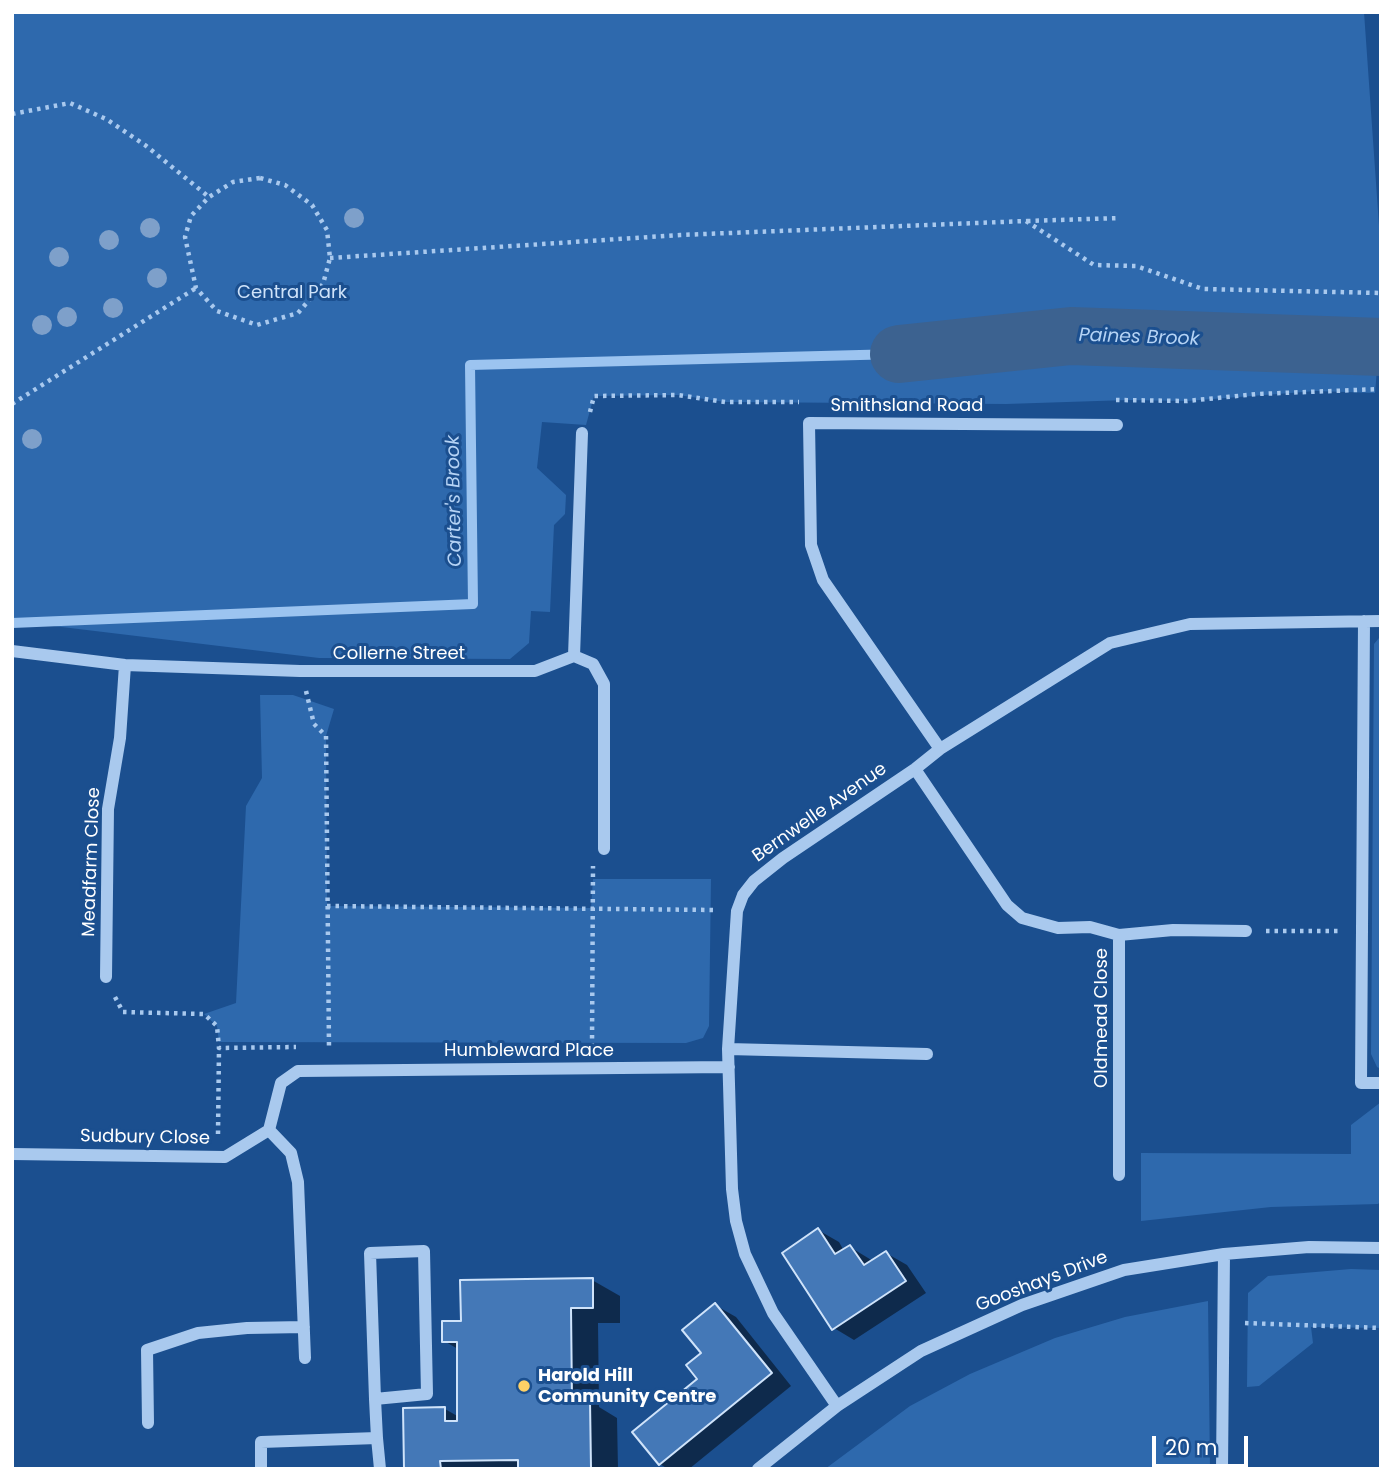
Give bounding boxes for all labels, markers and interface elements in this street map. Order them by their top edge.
park label: Central Park [237,282,347,304]
water label: Paines Brook [1078,324,1200,352]
street label: Smithsland Road [831,395,983,417]
water label: Carter's Brook [442,435,468,567]
street label: Collerne Street [333,643,465,665]
street label: Bernwelle Avenue [749,759,891,867]
street label: Meadfarm Close [79,787,105,937]
street label: Oldmead Close [1091,948,1113,1088]
street label: Humbleward Place [444,1040,614,1062]
street label: Sudbury Close [80,1126,210,1150]
street label: Gooshays Drive [973,1247,1111,1317]
place label: Harold Hill Community Centre [538,1365,716,1408]
marker: Harold Hill Community Centre [516,1378,532,1394]
scale bar [1155,1422,1251,1466]
text: 20 m [1165,1433,1218,1462]

